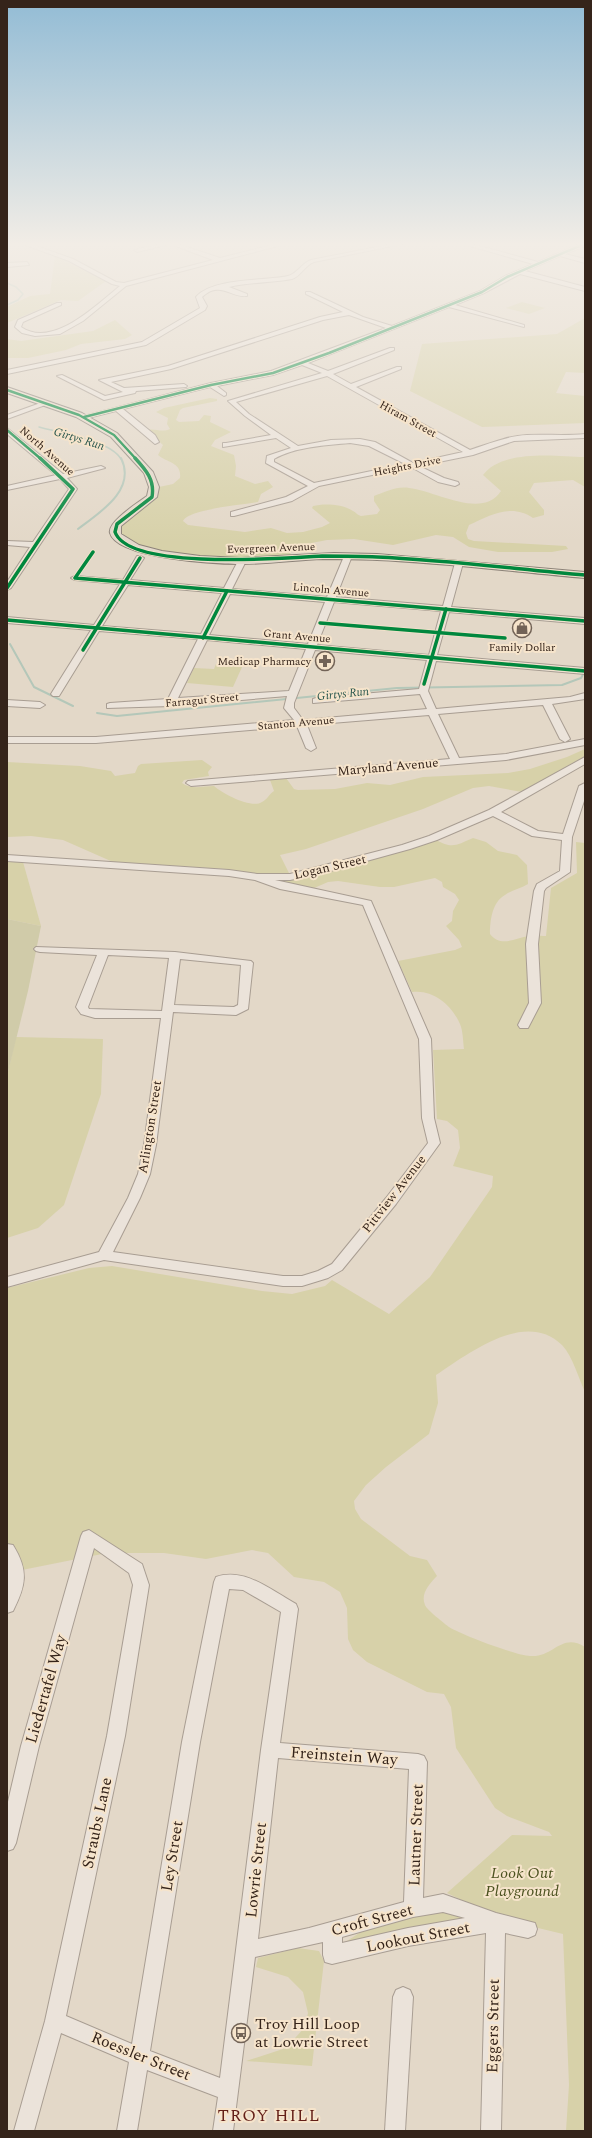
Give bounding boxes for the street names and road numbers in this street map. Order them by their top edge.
street label: Hiram Street [376,396,440,442]
street label: North Avenue [16,422,78,480]
street label: Heights Drive [372,451,442,481]
street label: Evergreen Avenue [226,538,316,558]
street label: Lincoln Avenue [292,578,370,602]
street label: Grant Avenue [263,625,331,647]
street label: Farragut Street [165,688,240,712]
street label: Stanton Avenue [257,711,335,735]
street label: Maryland Avenue [337,753,439,781]
street label: Logan Street [292,849,368,885]
street label: Arlington Street [133,1079,167,1175]
street label: Pittview Avenue [357,1151,431,1237]
street label: Liedertafel Way [19,1631,73,1746]
street label: Freinstein Way [290,1740,400,1772]
street label: Straubs Lane [76,1775,118,1871]
street label: Lautner Street [402,1783,430,1886]
street label: Ley Street [155,1818,189,1893]
street label: Lowrie Street [239,1821,273,1919]
street label: Croft Street [328,1897,416,1942]
street label: Lookout Street [364,1915,472,1959]
street label: Eggers Street [480,1978,506,2073]
street label: Roessler Street [88,2025,195,2087]

